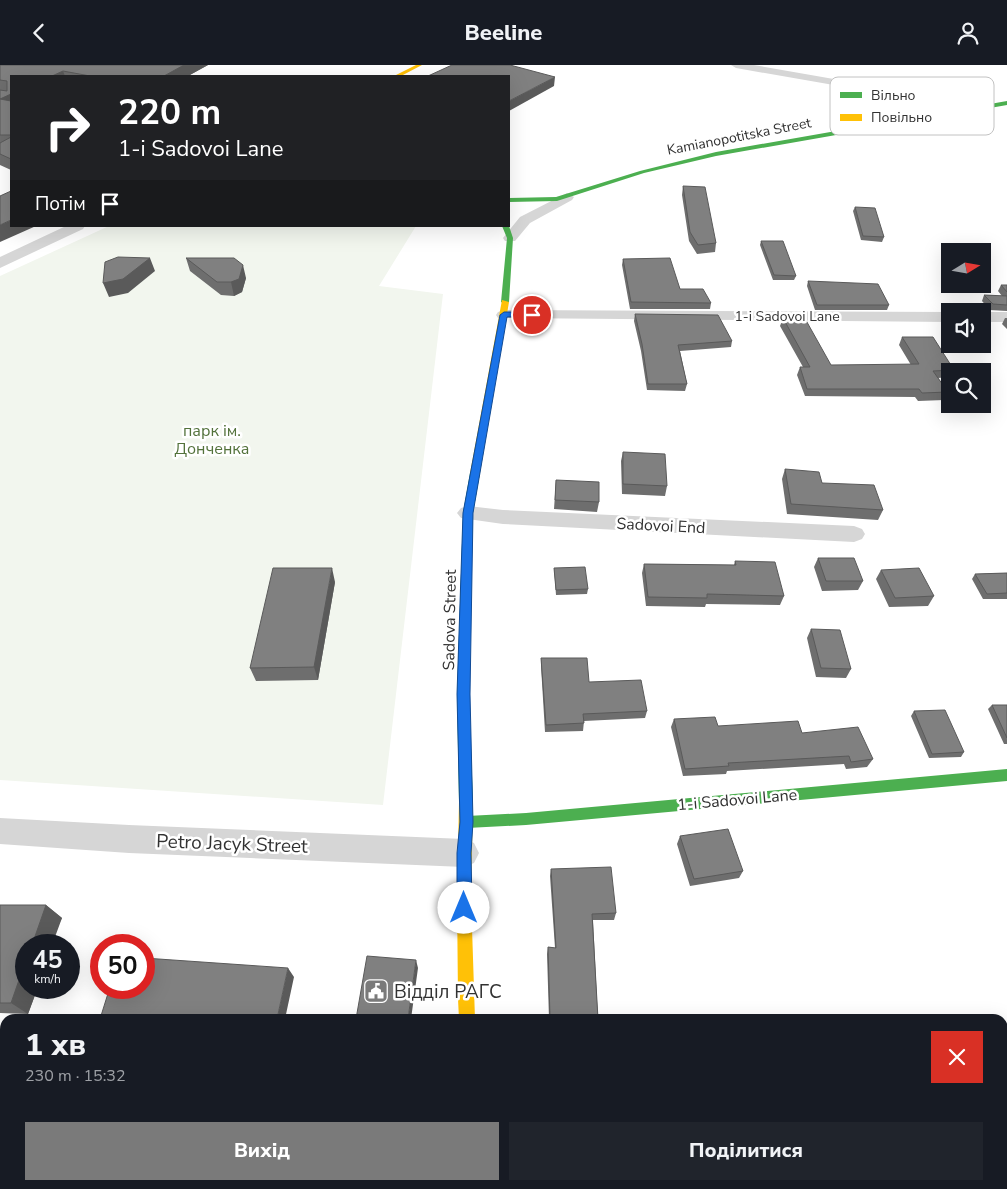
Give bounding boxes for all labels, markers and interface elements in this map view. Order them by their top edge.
text: Beeline [465,18,542,48]
icon: back [25,19,53,47]
icon: person [954,19,982,47]
legend [830,77,994,135]
text: Вільно [871,86,916,105]
text: 220 m [118,89,221,136]
icon: right [35,95,100,160]
text: Повільно [871,108,932,127]
street label: Kamianopotitska Street [665,113,813,160]
text: 1-i Sadovoi Lane [118,134,283,164]
icon: arrive [96,190,124,218]
text: Потім [35,191,86,217]
north arrow [941,243,991,293]
map controls [941,243,991,413]
pin [511,294,553,336]
icon: arrive [518,301,546,329]
button: sound [941,303,991,353]
street label: 1-i Sadovoi Lane [734,307,840,326]
button: search [941,363,991,413]
park label: парк ім. Донченка [175,420,249,460]
street label: Sadovoi End [616,513,706,539]
street label: Sadova Street [438,569,462,671]
street label: 1-i Sadovoi Lane [676,784,798,816]
street label: Petro Jacyk Street [156,828,308,860]
position arrow [437,881,489,933]
speed limit sign: 50 [90,934,155,999]
text: 45 [32,943,63,977]
text: km/h [34,971,61,987]
public building icon: Відділ РАГС [363,978,389,1004]
place label: Відділ РАГС [394,979,502,1005]
text: 1 хв [25,1025,86,1066]
button: close [931,1031,983,1083]
text: 230 m · 15:32 [25,1065,126,1087]
button: Вихід [25,1122,499,1180]
button: Поділитися [509,1122,983,1180]

